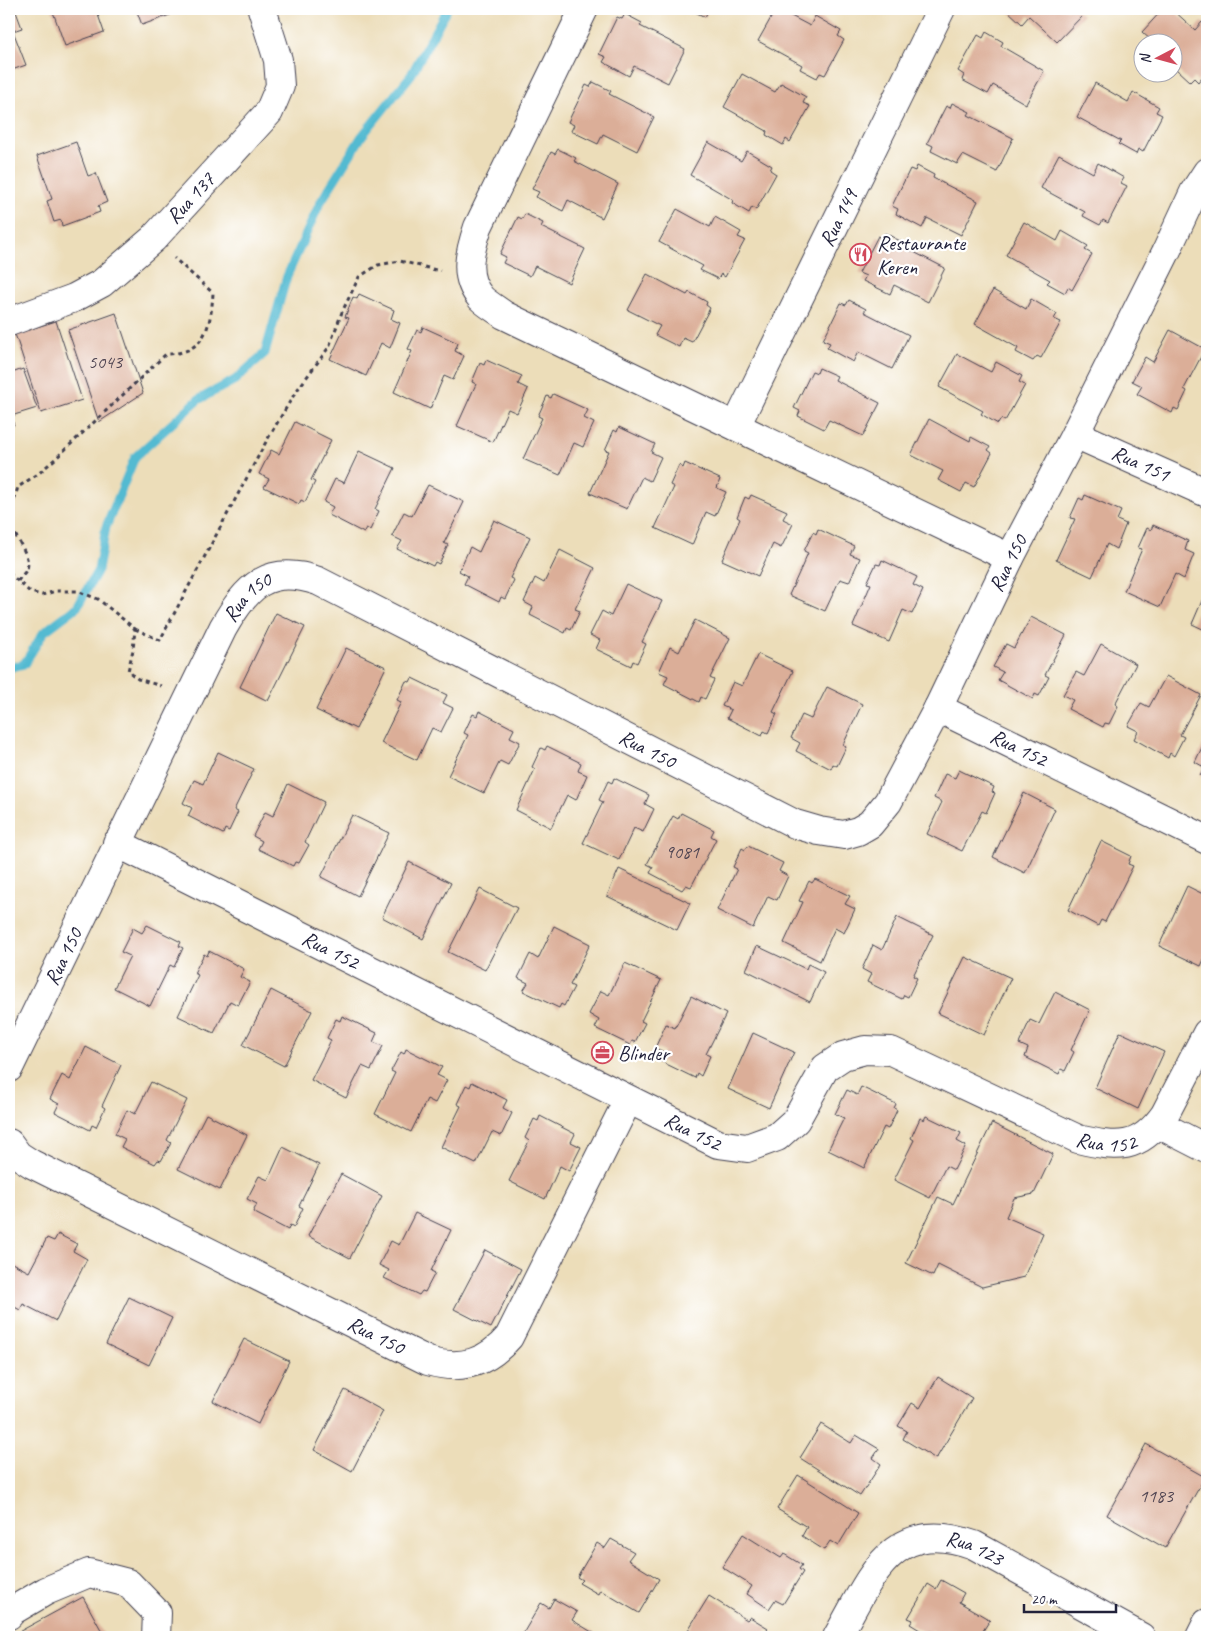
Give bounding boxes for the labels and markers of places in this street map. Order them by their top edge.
place label: Restaurante Keren [877,230,966,280]
restaurant icon: Restaurante Keren [849,243,873,267]
place label: Blinder [618,1040,671,1066]
office icon: Blinder [590,1041,614,1065]

